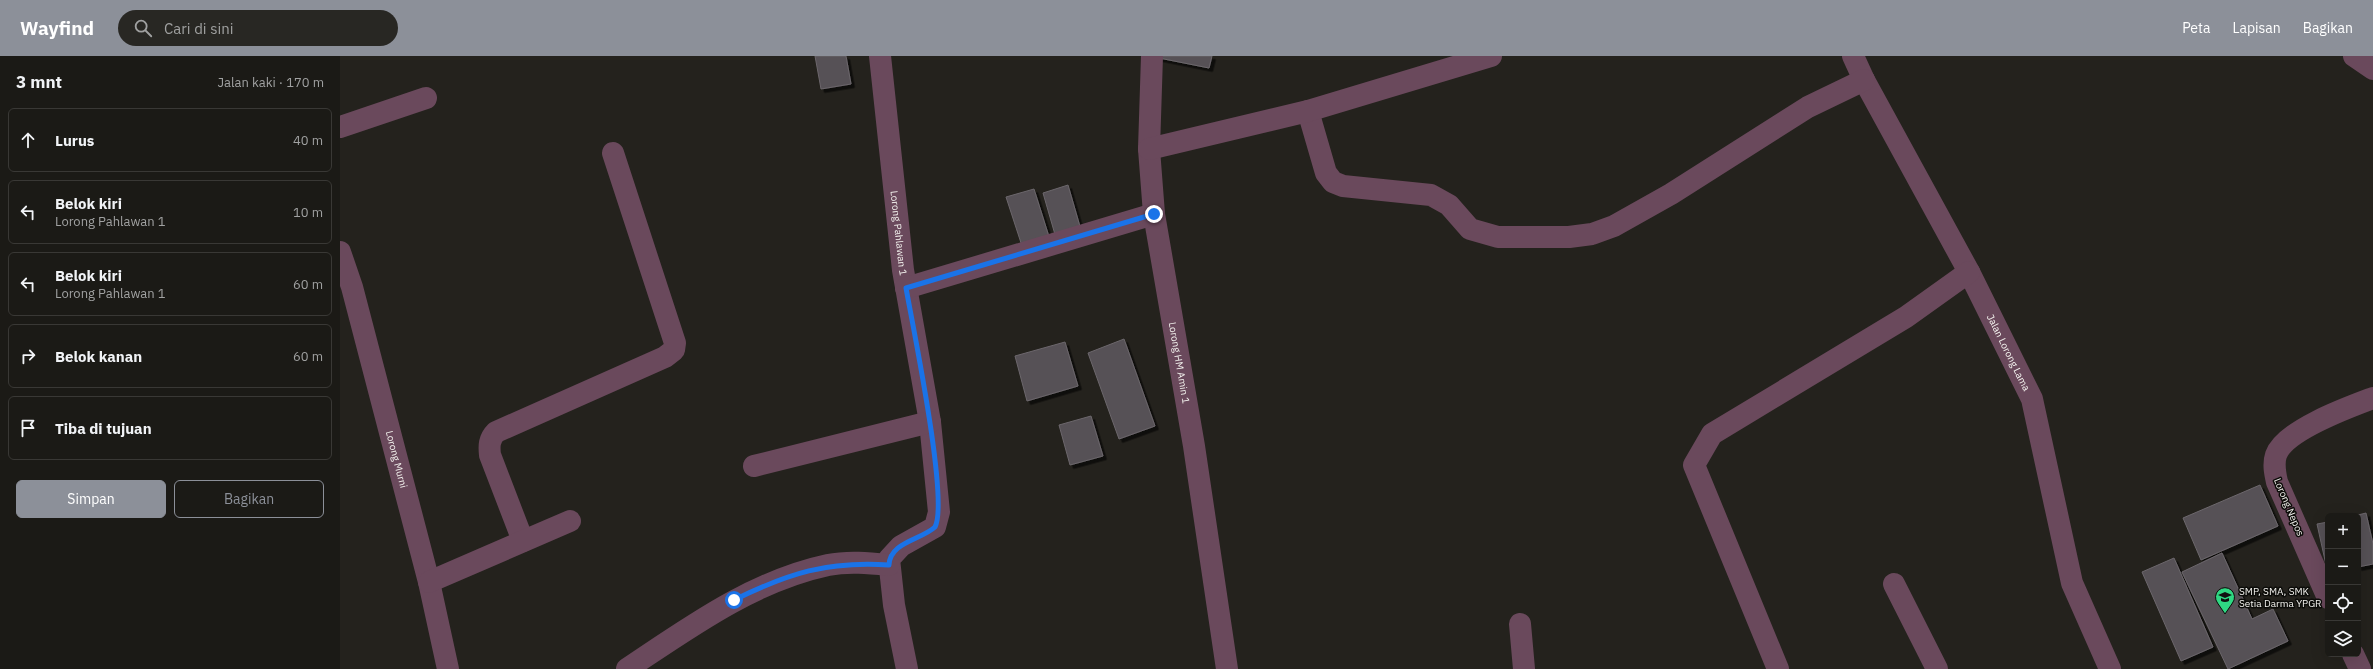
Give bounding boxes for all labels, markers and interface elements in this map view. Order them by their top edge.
search box [118,10,398,46]
text: Wayfind [20,16,94,40]
icon: search [132,17,154,39]
text: Cari di sini [164,19,233,38]
text: Peta [2182,19,2210,37]
text: Lapisan [2232,19,2281,37]
text: Bagikan [2303,19,2353,37]
text: 3 mnt [16,71,62,93]
text: Jalan kaki · 170 m [217,74,324,91]
icon: ahead [17,129,39,151]
text: Lurus [55,131,94,150]
text: 40 m [293,132,323,149]
street label: Lorong Pahlawan 1 [888,190,910,276]
text: Belok kiri [55,194,122,213]
icon: left [17,201,39,223]
text: 10 m [293,204,323,221]
route end [1145,205,1163,223]
text: Lorong Pahlawan 1 [55,213,166,230]
text: Belok kiri [55,266,122,285]
icon: left [17,273,39,295]
text: 60 m [293,276,323,293]
text: Lorong Pahlawan 1 [55,285,166,302]
street label: Jalan Lorong Lama [1984,312,2034,394]
street label: Lorong HM Amin 1 [1166,321,1193,404]
icon: right [17,345,39,367]
text: Belok kanan [55,347,142,366]
text: 60 m [293,348,323,365]
icon: arrive [17,417,39,439]
text: Tiba di tujuan [55,419,152,438]
street label: Lorong Murni [383,429,411,489]
street label: Lorong Nepos [2271,476,2307,538]
button: Simpan [16,480,166,518]
button: Bagikan [174,480,324,518]
map controls [2325,513,2361,657]
button: + [2325,513,2361,549]
button: − [2325,549,2361,585]
place label: SMP, SMA, SMK Setia Darma YPGR [2239,585,2322,610]
button: locate [2325,585,2361,621]
school or university icon: SMP, SMA, SMK Setia Darma YPGR [2214,586,2236,614]
route start [725,591,743,609]
button: layers [2325,621,2361,657]

